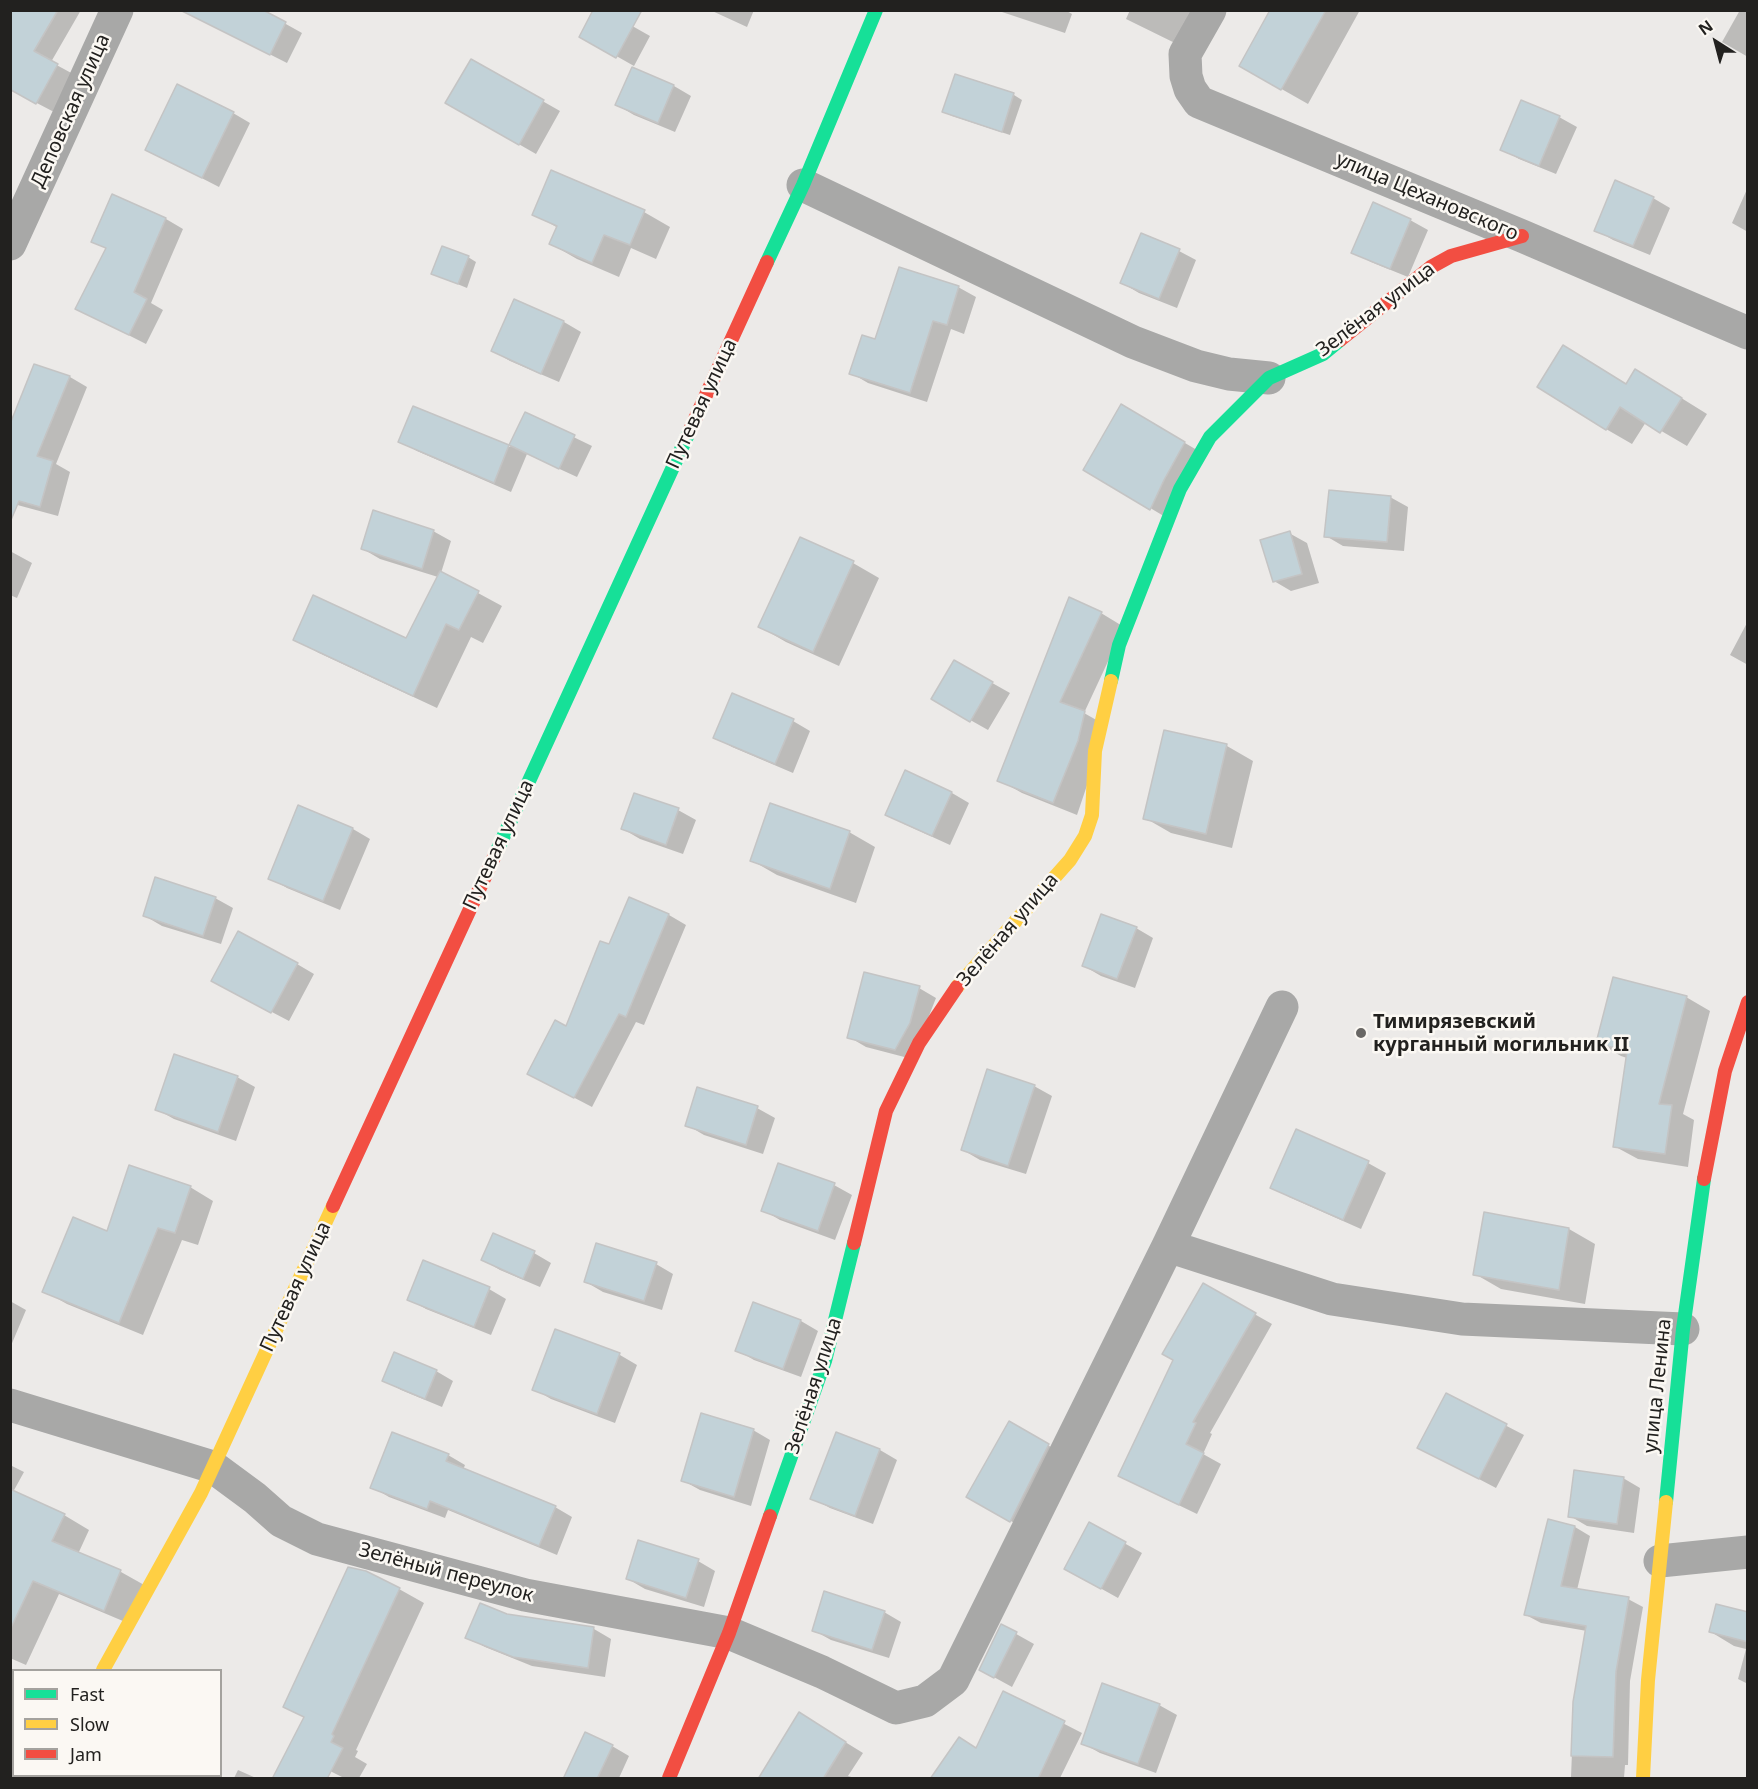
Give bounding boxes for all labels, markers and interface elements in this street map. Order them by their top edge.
north arrow [1686,12,1746,72]
text: N [1694,15,1717,40]
street label: Деповская улица [26,31,116,191]
street label: улица Цехановского [1332,148,1522,246]
street label: Зелёная улица [1312,258,1440,362]
street label: Путевая улица [661,335,743,473]
street label: Путевая улица [458,776,540,914]
street label: Зелёная улица [952,868,1064,992]
place label: Тимирязевский курганный могильник II [1373,1010,1629,1057]
marker: Тимирязевский курганный могильник II [1354,1026,1368,1040]
street label: Путевая улица [255,1218,337,1356]
street label: Зелёная улица [781,1315,847,1457]
street label: улица Ленина [1639,1318,1677,1454]
street label: Зелёный переулок [356,1538,536,1608]
legend [12,1669,222,1777]
text: Fast [70,1682,105,1706]
text: Slow [70,1712,109,1736]
text: Jam [70,1742,102,1766]

